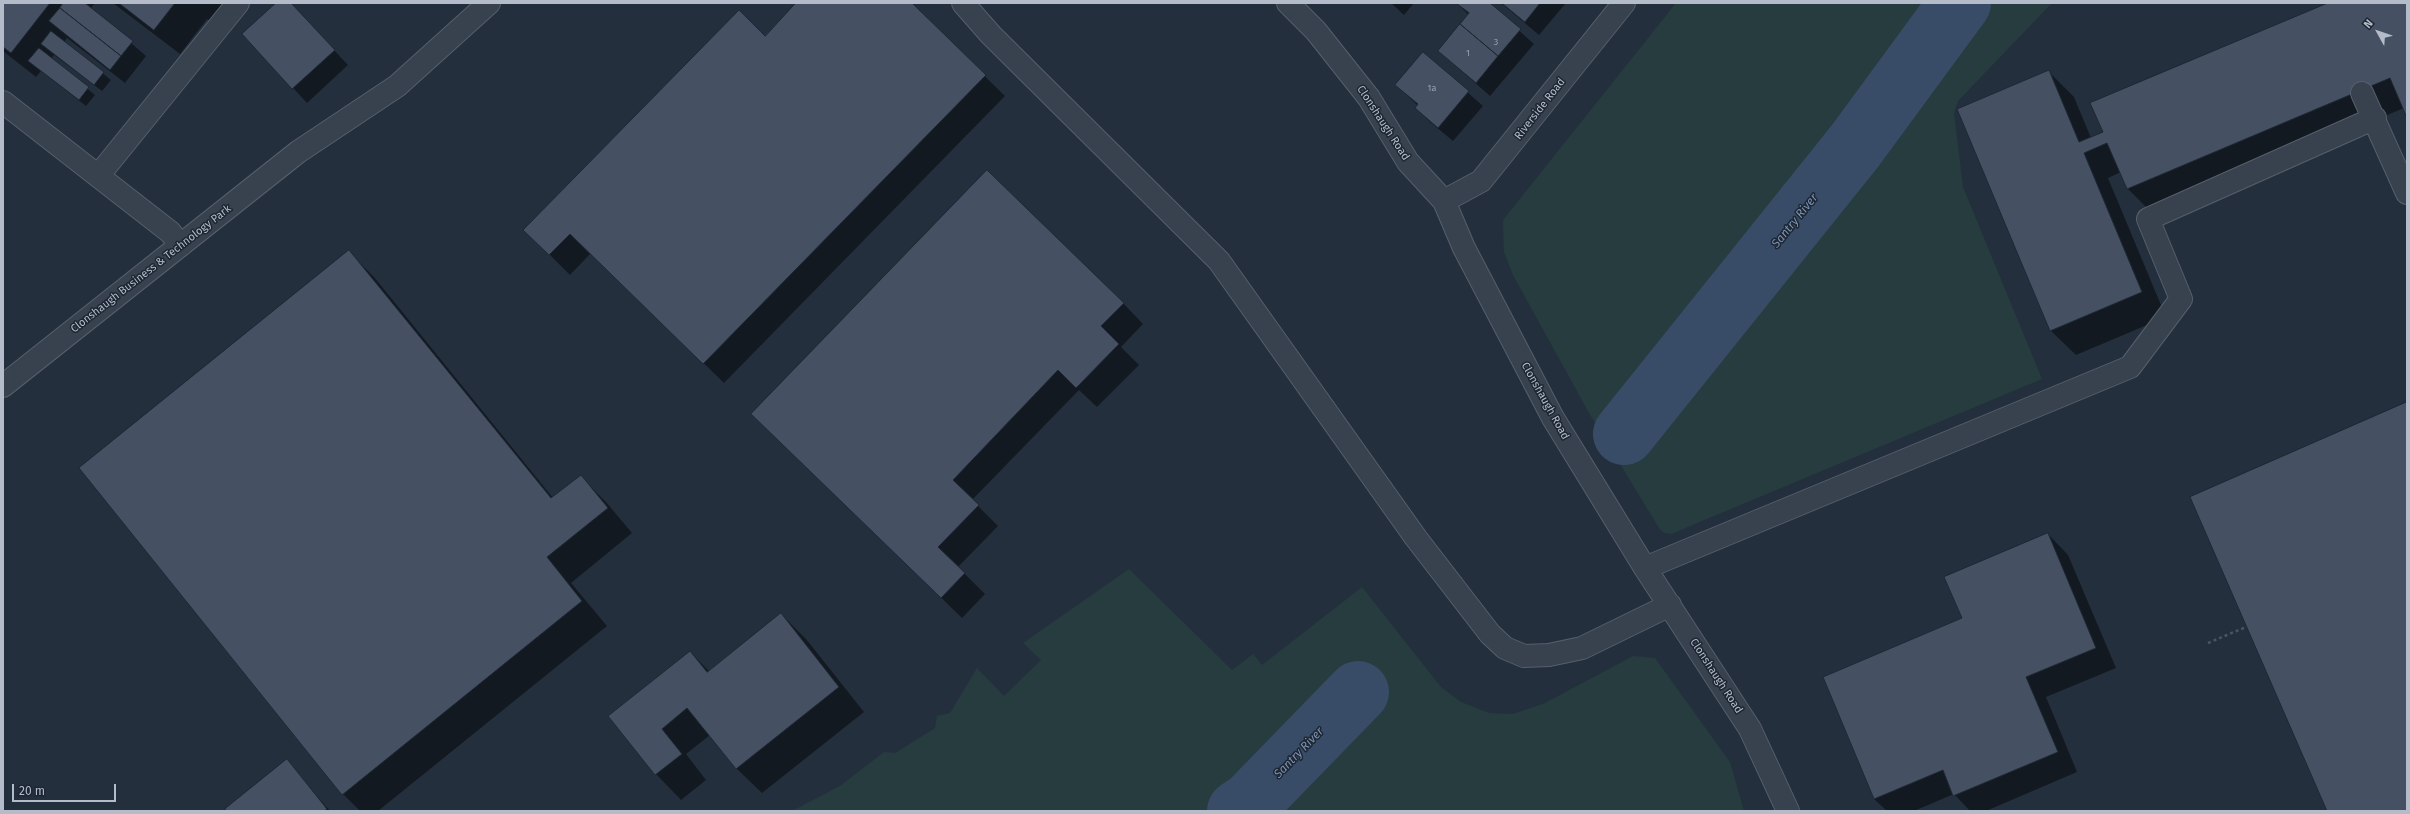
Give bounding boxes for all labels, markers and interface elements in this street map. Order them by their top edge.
north arrow [2358,12,2398,52]
text: N [2361,17,2376,31]
house number: 3 [1494,37,1498,47]
house number: 1 [1466,48,1470,58]
street label: Riverside Road [1512,76,1568,142]
street label: Clonshaugh Road [1354,83,1412,163]
house number: 1a [1428,83,1436,93]
water label: Santry River [1769,191,1821,251]
street label: Clonshaugh Business & Technology Park [68,202,234,336]
street label: Clonshaugh Road [1518,360,1572,442]
street label: Clonshaugh Road [1687,636,1745,716]
water label: Santry River [1271,725,1327,781]
scale bar [14,776,118,802]
text: 20 m [19,784,45,798]

